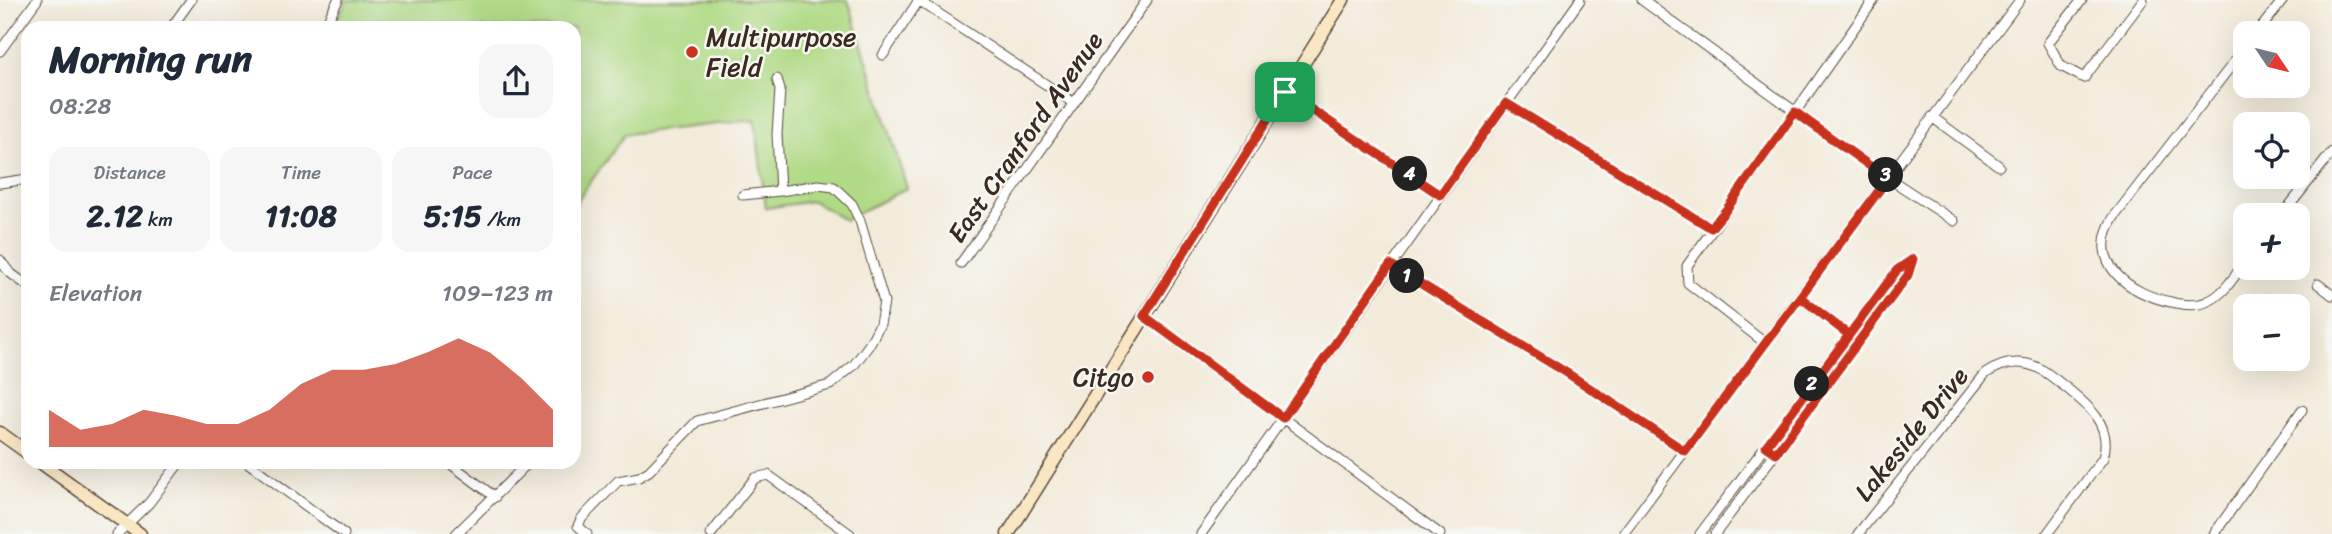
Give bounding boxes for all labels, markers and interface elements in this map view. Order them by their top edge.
place label: Multipurpose Field [706,14,856,90]
street label: East Cranford Avenue [934,21,1116,253]
north arrow [2233,21,2310,98]
map controls [2233,21,2310,371]
text: Morning run [49,26,252,93]
button: share [479,44,553,118]
marker: Multipurpose Field [684,44,700,60]
pin [1255,62,1315,122]
icon: arrive [1266,73,1304,111]
text: 08:28 [49,86,112,127]
button: locate [2233,112,2310,189]
text: Distance [94,156,166,189]
text: Time [281,156,321,189]
text: Pace [452,156,492,189]
pin: 4 [1392,156,1428,192]
text: 4 [1404,157,1415,190]
pin: 3 [1868,158,1904,192]
text: 3 [1880,158,1891,191]
text: 2.12 [87,189,143,243]
text: 11:08 [265,189,337,243]
text: 5:15 [424,189,482,243]
text: km [143,203,173,236]
text: /km [482,203,521,236]
button: + [2233,203,2310,280]
pin: 1 [1390,258,1424,294]
text: 1 [1402,259,1411,292]
text: Elevation [49,273,142,314]
text: 109–123 m [442,273,553,314]
button: − [2233,294,2310,371]
place label: Citgo [1073,354,1134,400]
street label: Lakeside Drive [1842,356,1981,512]
pin: 2 [1794,366,1829,402]
text: 2 [1806,367,1817,400]
marker: Citgo [1140,369,1156,385]

